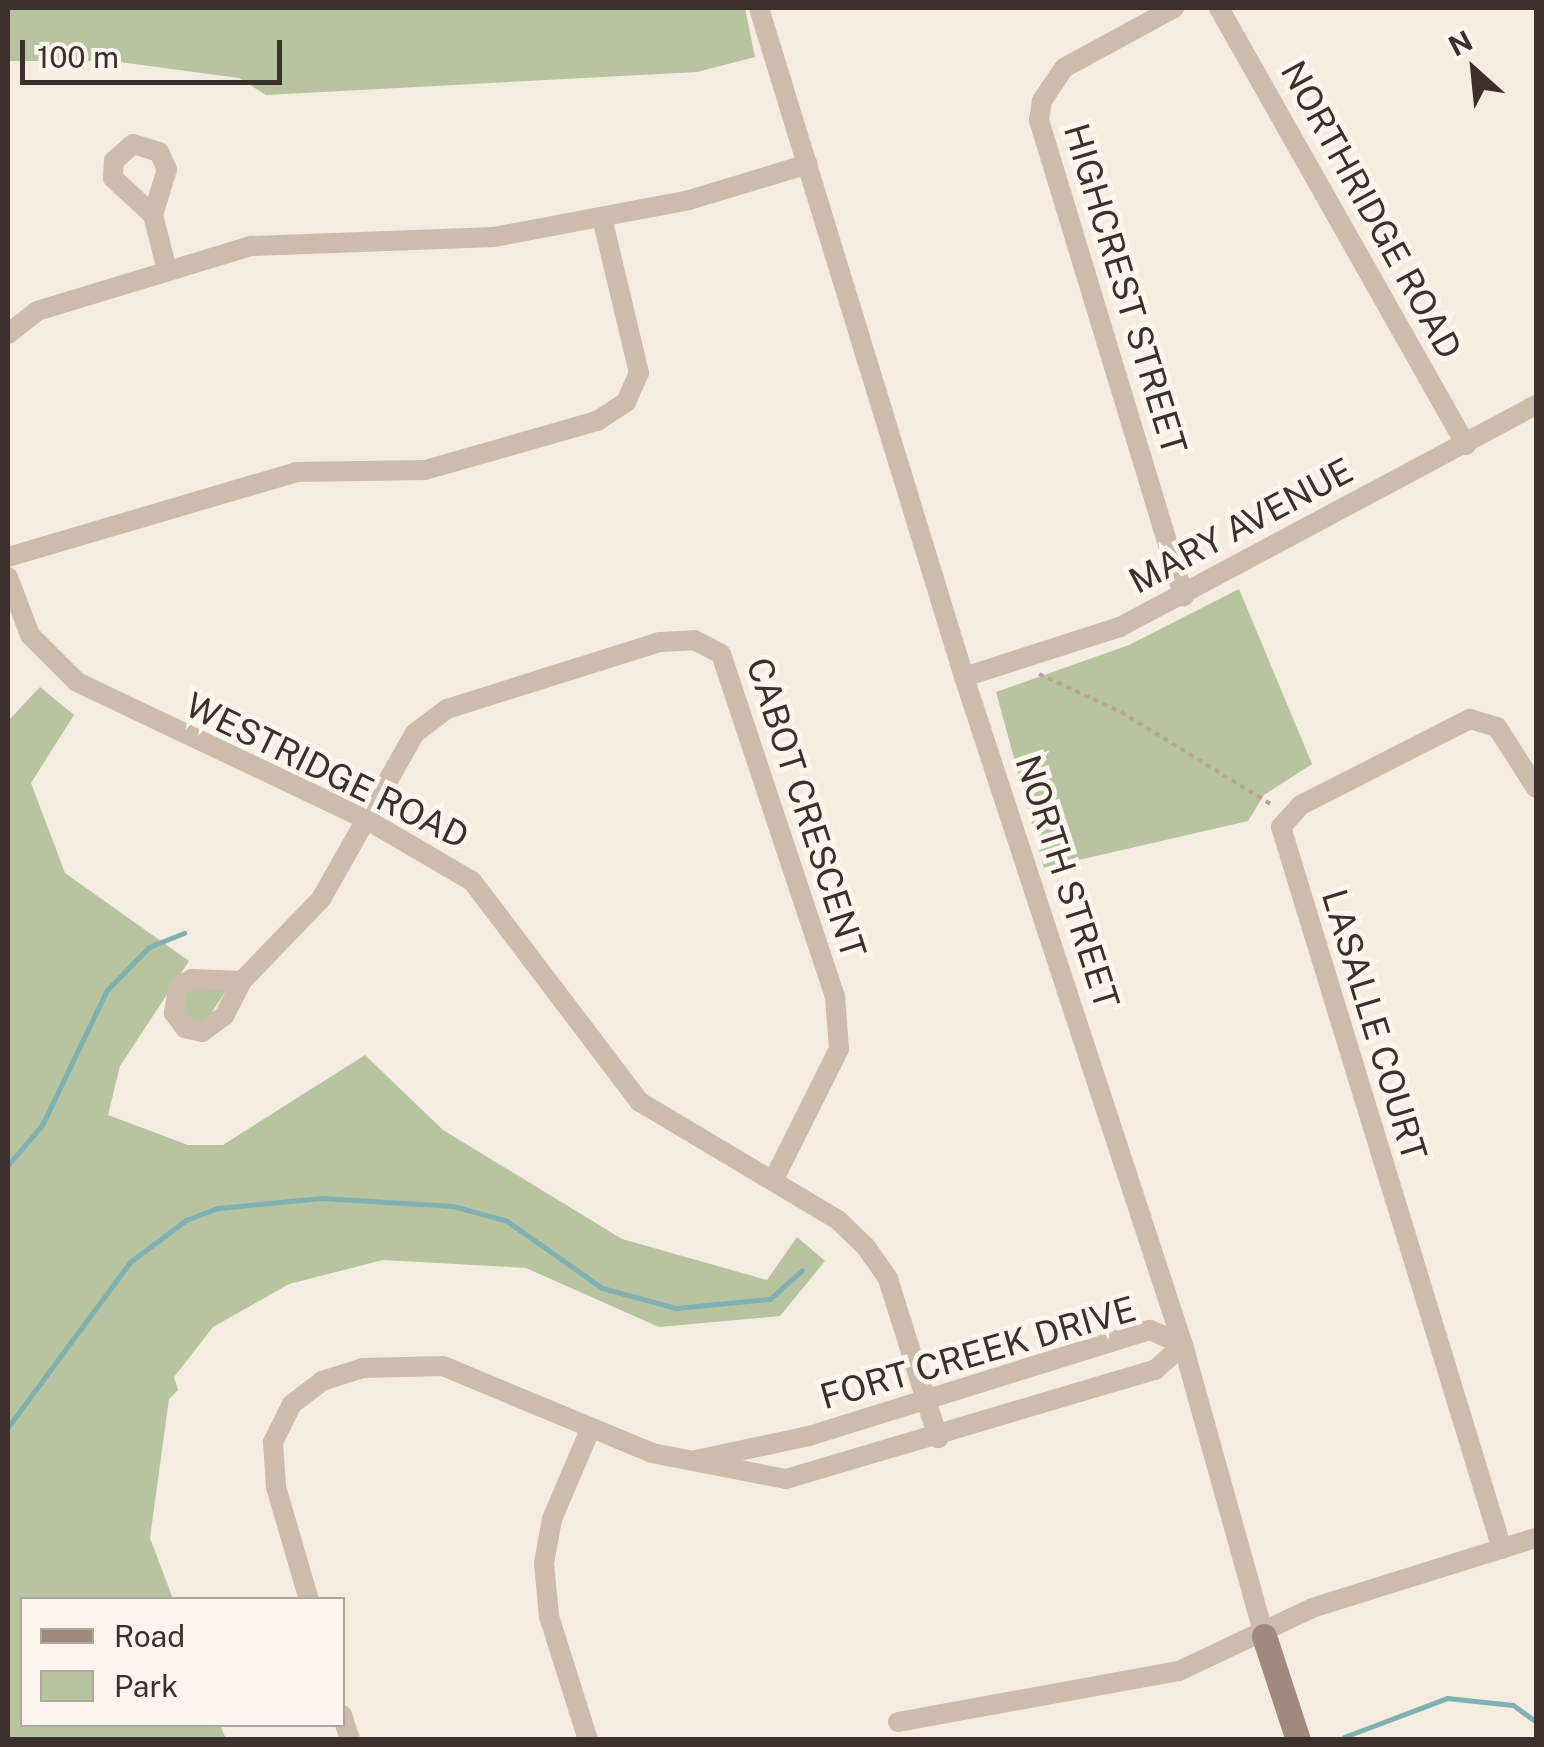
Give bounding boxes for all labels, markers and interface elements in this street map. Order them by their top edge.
scale bar [25,20,288,82]
north arrow [1424,20,1524,120]
text: N [1443,23,1477,62]
text: 100 m [37,39,119,75]
street label: NORTHRIDGE ROAD [1272,54,1470,366]
street label: HIGHCREST STREET [1055,119,1195,459]
street label: MARY AVENUE [1122,449,1360,603]
street label: CABOT CRESCENT [738,653,874,963]
street label: WESTRIDGE ROAD [179,684,475,858]
street label: NORTH STREET [1006,750,1128,1014]
street label: LASALLE COURT [1313,884,1435,1166]
street label: FORT CREEK DRIVE [815,1288,1141,1418]
legend [20,1597,345,1727]
text: Road [114,1618,185,1654]
text: Park [114,1668,178,1704]

